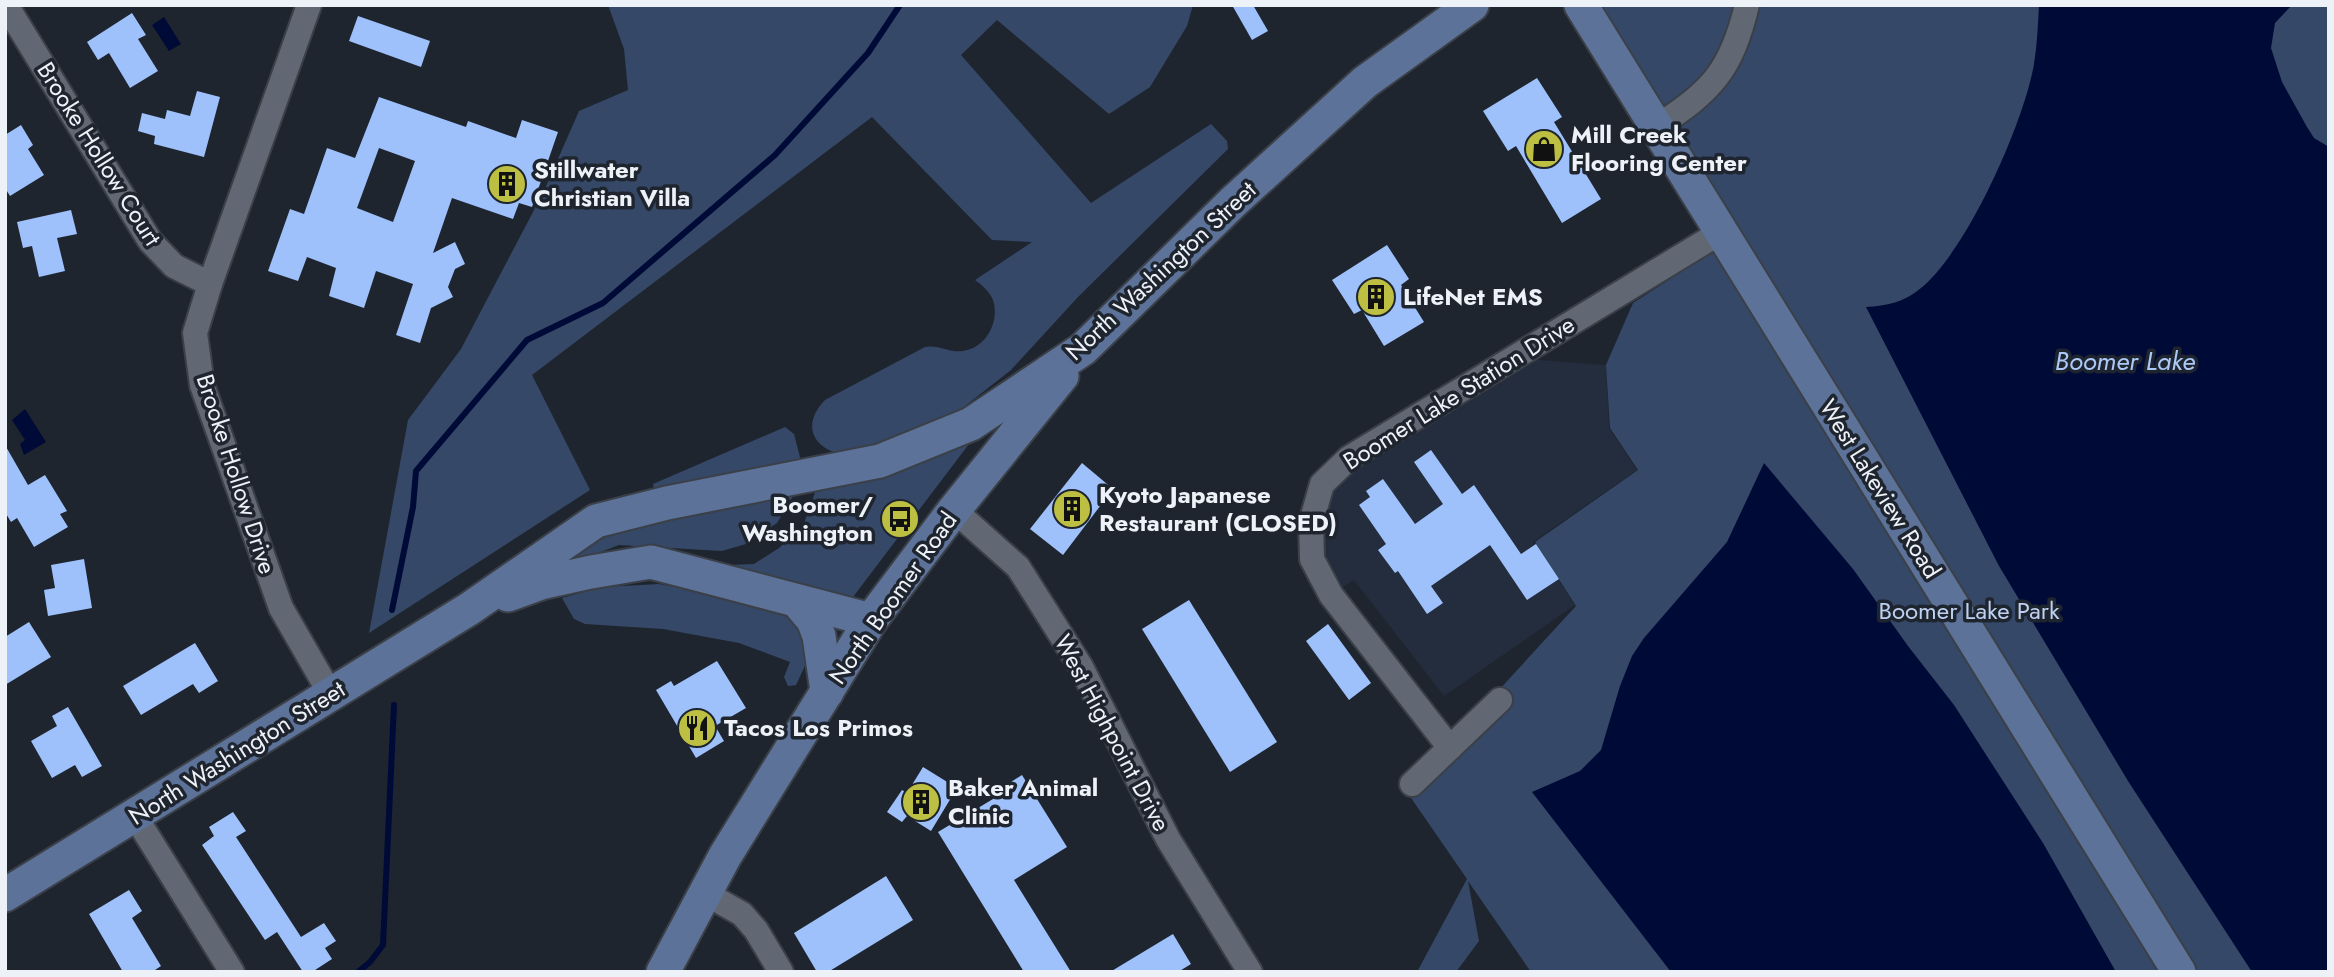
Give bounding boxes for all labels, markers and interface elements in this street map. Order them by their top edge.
street label: Brooke Hollow Court [29,55,170,253]
place label: Mill Creek Flooring Center [1571,117,1747,180]
shop icon: Mill Creek Flooring Center [1523,128,1565,170]
place label: Stillwater Christian Villa [534,152,690,215]
building icon: Stillwater Christian Villa [486,163,528,205]
street label: North Washington Street [1058,173,1264,368]
building icon: LifeNet EMS [1355,276,1397,318]
place label: LifeNet EMS [1403,279,1543,314]
street label: Boomer Lake Station Drive [1336,307,1581,478]
water label: Boomer Lake [2055,342,2195,380]
street label: Brooke Hollow Drive [188,369,285,578]
street label: West Lakeview Road [1811,392,1950,585]
place label: Kyoto Japanese Restaurant (CLOSED) [1099,477,1337,540]
place label: Boomer/ Washington [742,487,873,550]
building icon: Kyoto Japanese Restaurant (CLOSED) [1051,488,1093,530]
bus stop icon: Boomer/ Washington [879,498,921,540]
street label: North Boomer Road [820,504,965,691]
park label: Boomer Lake Park [1879,593,2060,628]
street label: West Highpoint Drive [1046,628,1179,837]
street label: North Washington Street [122,672,352,833]
restaurant icon: Tacos Los Primos [676,707,718,749]
place label: Tacos Los Primos [724,710,913,745]
place label: Baker Animal Clinic [948,770,1098,833]
building icon: Baker Animal Clinic [900,781,942,823]

